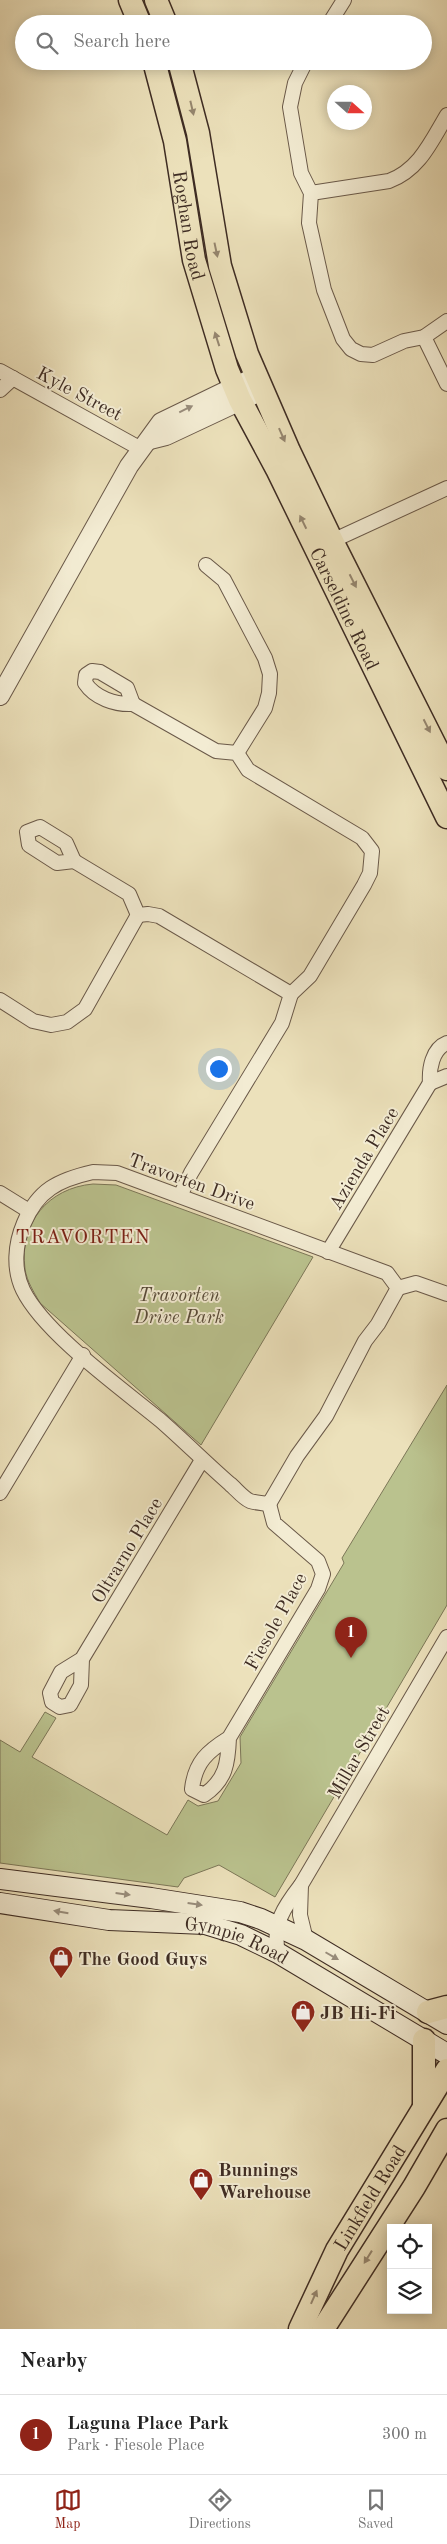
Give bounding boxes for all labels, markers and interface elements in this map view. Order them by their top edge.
search box [15,15,432,70]
icon: search [33,29,61,57]
text: Search here [73,33,170,52]
north arrow [327,85,372,130]
one-way arrow [188,101,196,116]
street label: Roghan Road [168,169,207,283]
one-way arrow [212,242,220,257]
one-way arrow [212,332,220,347]
street label: Kyle Street [33,365,125,426]
one-way arrow [179,405,193,413]
one-way arrow [278,428,286,442]
one-way arrow [298,514,307,529]
street label: Carseldine Road [305,545,381,674]
one-way arrow [349,574,357,589]
one-way arrow [423,719,431,733]
your location [206,1056,232,1082]
street label: Azienda Place [327,1105,403,1214]
street label: Travorten Drive [125,1152,257,1215]
district label: TRAVORTEN [15,1228,151,1248]
park label: Travorten Drive Park [133,1287,224,1328]
street label: Oltrarno Place [89,1495,167,1607]
street label: Fiesole Place [243,1570,312,1674]
pin: 1 [335,1617,367,1658]
street label: Millar Street [326,1703,394,1803]
one-way arrow [115,1890,131,1898]
one-way arrow [188,1900,204,1908]
one-way arrow [52,1908,68,1916]
street label: Gympie Road [184,1916,291,1969]
shop icon: The Good Guys [48,1945,74,1979]
place label: The Good Guys [78,1951,207,1970]
one-way arrow [325,1952,340,1960]
shop icon: JB Hi-Fi [290,1999,316,2033]
place label: JB Hi-Fi [320,2005,396,2024]
street label: Linkfield Road [332,2143,411,2255]
place label: Bunnings Warehouse [218,2162,311,2203]
shop icon: Bunnings Warehouse [188,2167,214,2201]
map controls [387,2224,432,2314]
button: locate [387,2224,432,2269]
one-way arrow [364,2250,373,2264]
button: layers [387,2269,432,2314]
one-way arrow [310,2290,318,2304]
text: Nearby [20,2351,88,2372]
text: Laguna Place Park [67,2415,229,2434]
text: 1 [31,2427,41,2443]
text: 300 m [382,2427,427,2443]
text: Park · Fiesole Place [67,2438,204,2454]
tab: Map [54,2486,82,2533]
tab: Directions [189,2486,251,2533]
tab: Saved [358,2486,393,2533]

